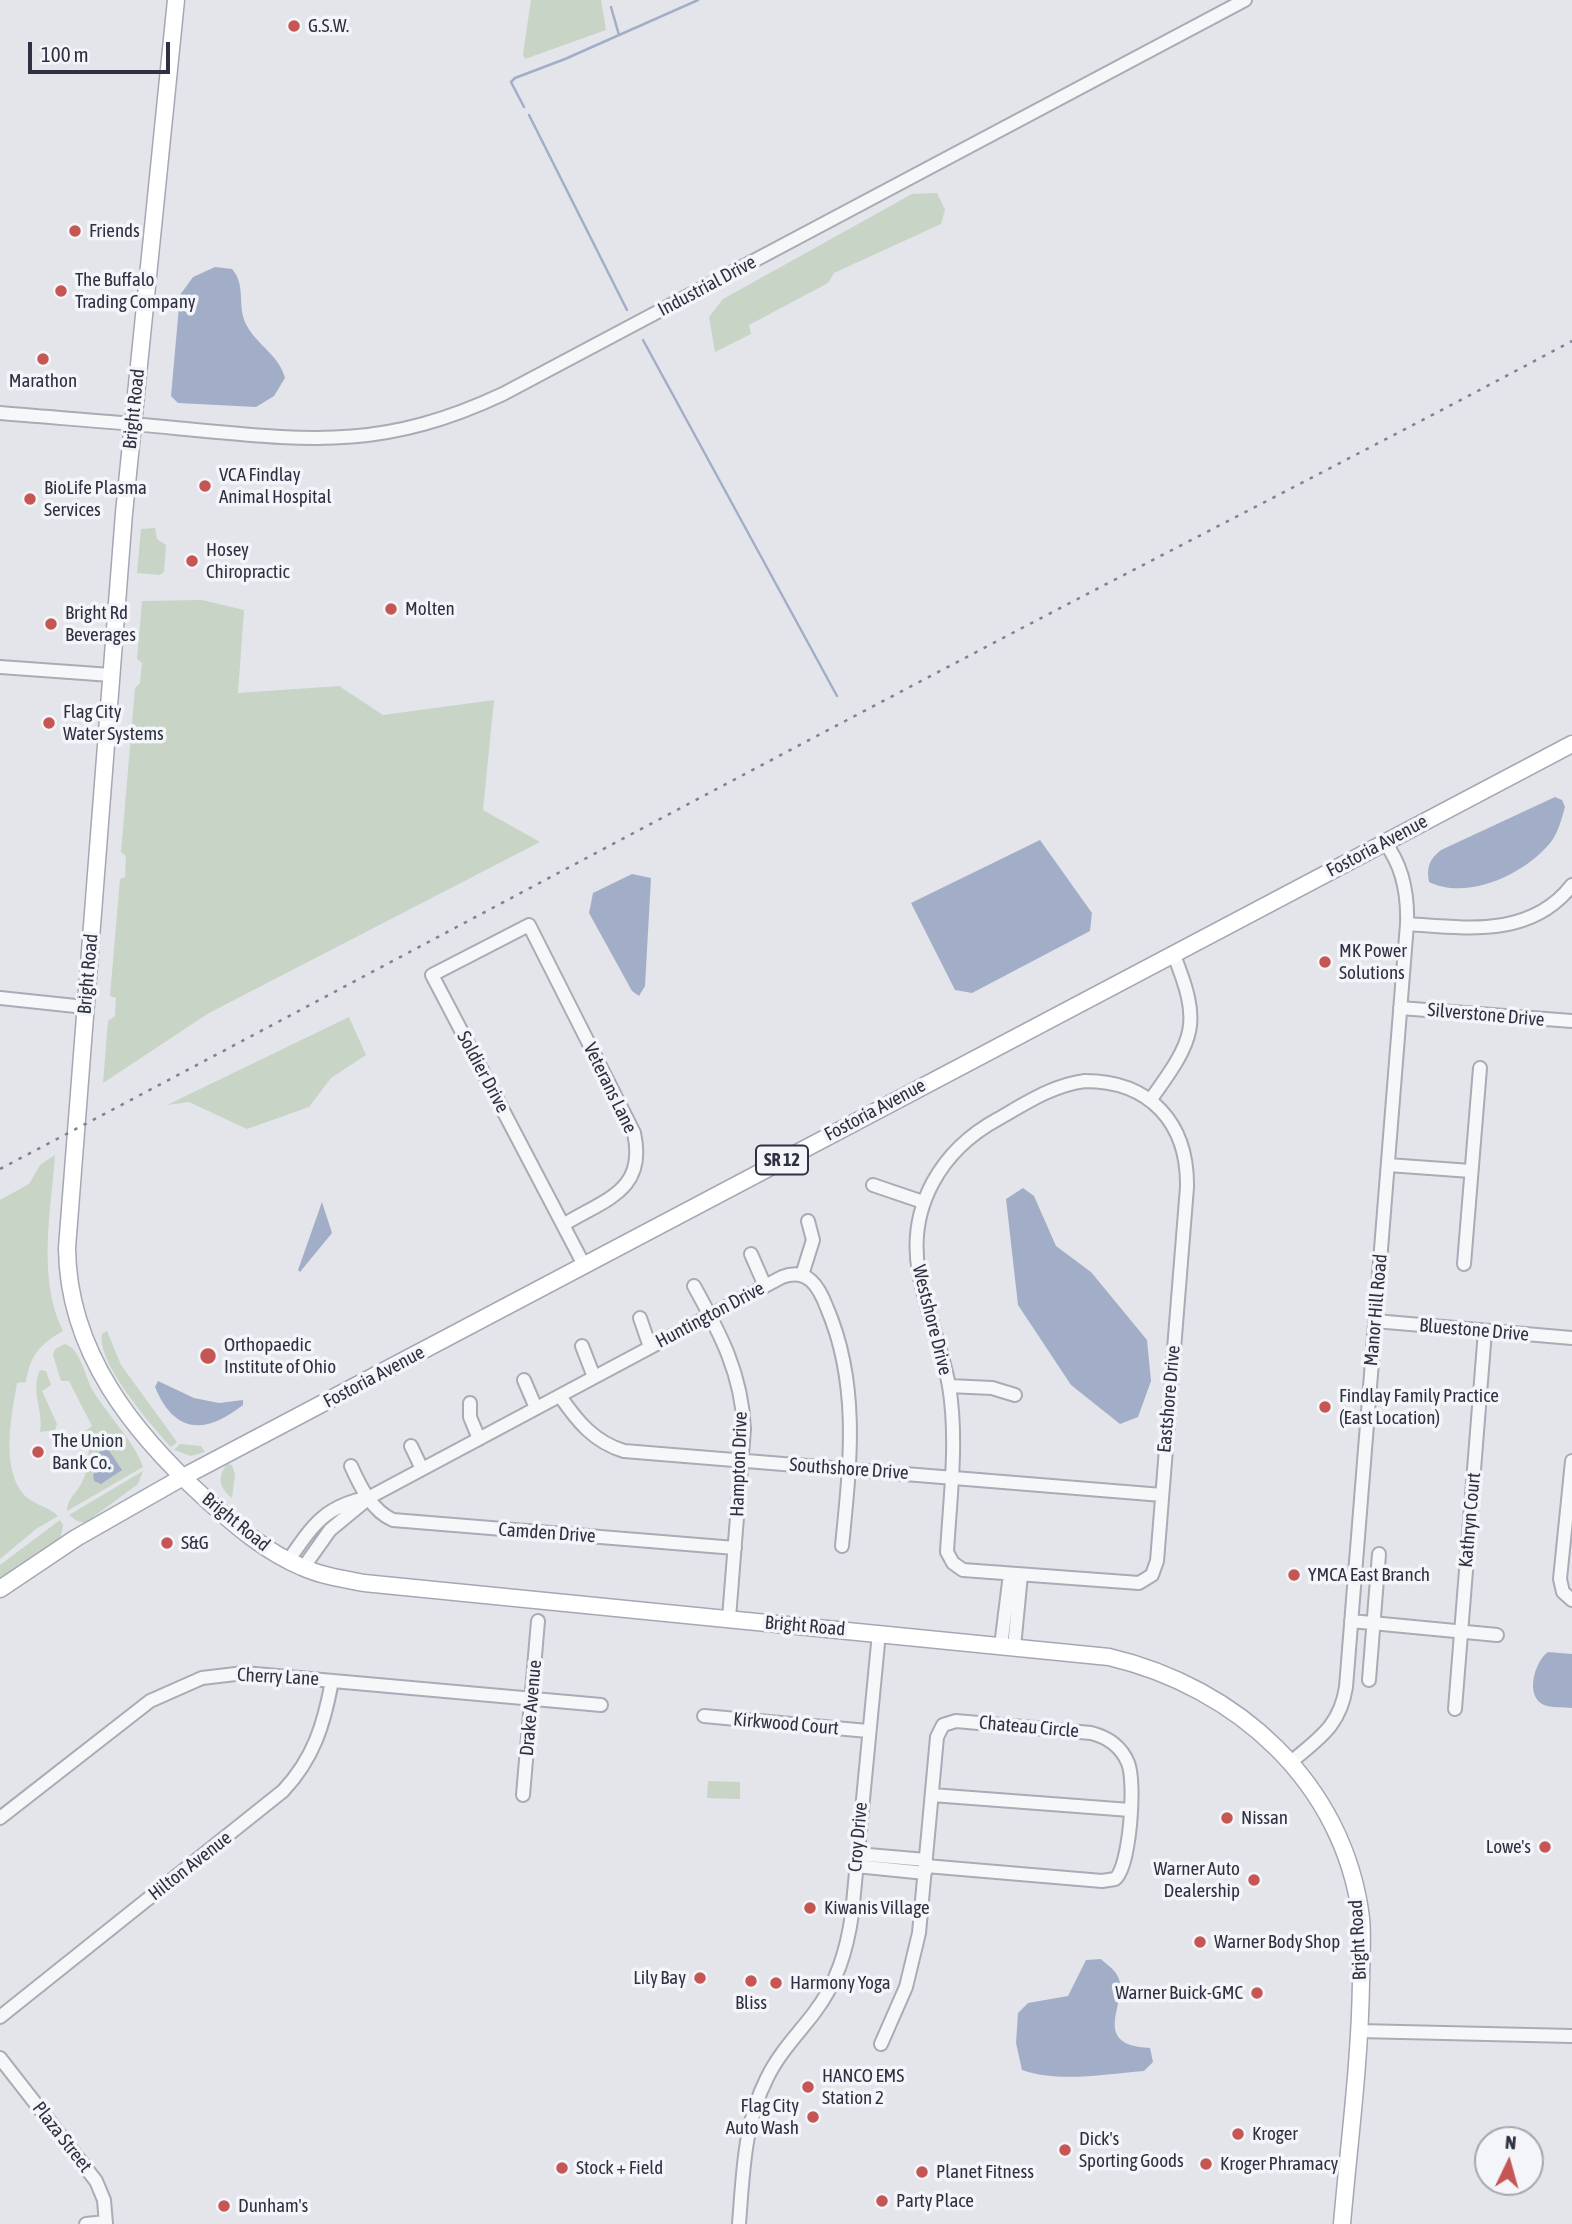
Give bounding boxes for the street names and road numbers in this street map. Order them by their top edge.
street label: Industrial Drive [654,251,760,321]
street label: Bright Road [118,368,150,450]
street label: Fostoria Avenue [1323,810,1431,882]
street label: Bright Road [73,933,103,1015]
street label: Silverstone Drive [1427,999,1545,1031]
street label: Soldier Drive [452,1027,514,1117]
street label: Veterans Lane [578,1039,642,1137]
street label: Fostoria Avenue [821,1074,929,1146]
road number: SR 12 [756,1146,808,1175]
street label: Manor Hill Road [1360,1253,1392,1367]
street label: Westshore Drive [907,1263,957,1377]
street label: Huntington Drive [652,1277,768,1353]
street label: Bluestone Drive [1418,1314,1530,1346]
street label: Fostoria Avenue [320,1341,428,1413]
street label: Eastshore Drive [1153,1344,1185,1454]
street label: Hampton Drive [726,1411,752,1517]
street label: Southshore Drive [789,1453,909,1485]
street label: Kathryn Court [1454,1472,1486,1568]
street label: Bright Road [197,1488,275,1556]
street label: Camden Drive [498,1518,596,1548]
street label: Bright Road [764,1611,846,1641]
street label: Drake Avenue [515,1659,547,1757]
street label: Cherry Lane [236,1663,320,1691]
street label: Kirkwood Court [732,1708,840,1740]
street label: Chateau Circle [978,1711,1080,1743]
street label: Croy Drive [844,1801,872,1873]
street label: Hilton Avenue [144,1827,236,1905]
street label: Bright Road [1345,1899,1371,1981]
street label: Plaza Street [27,2097,97,2177]

